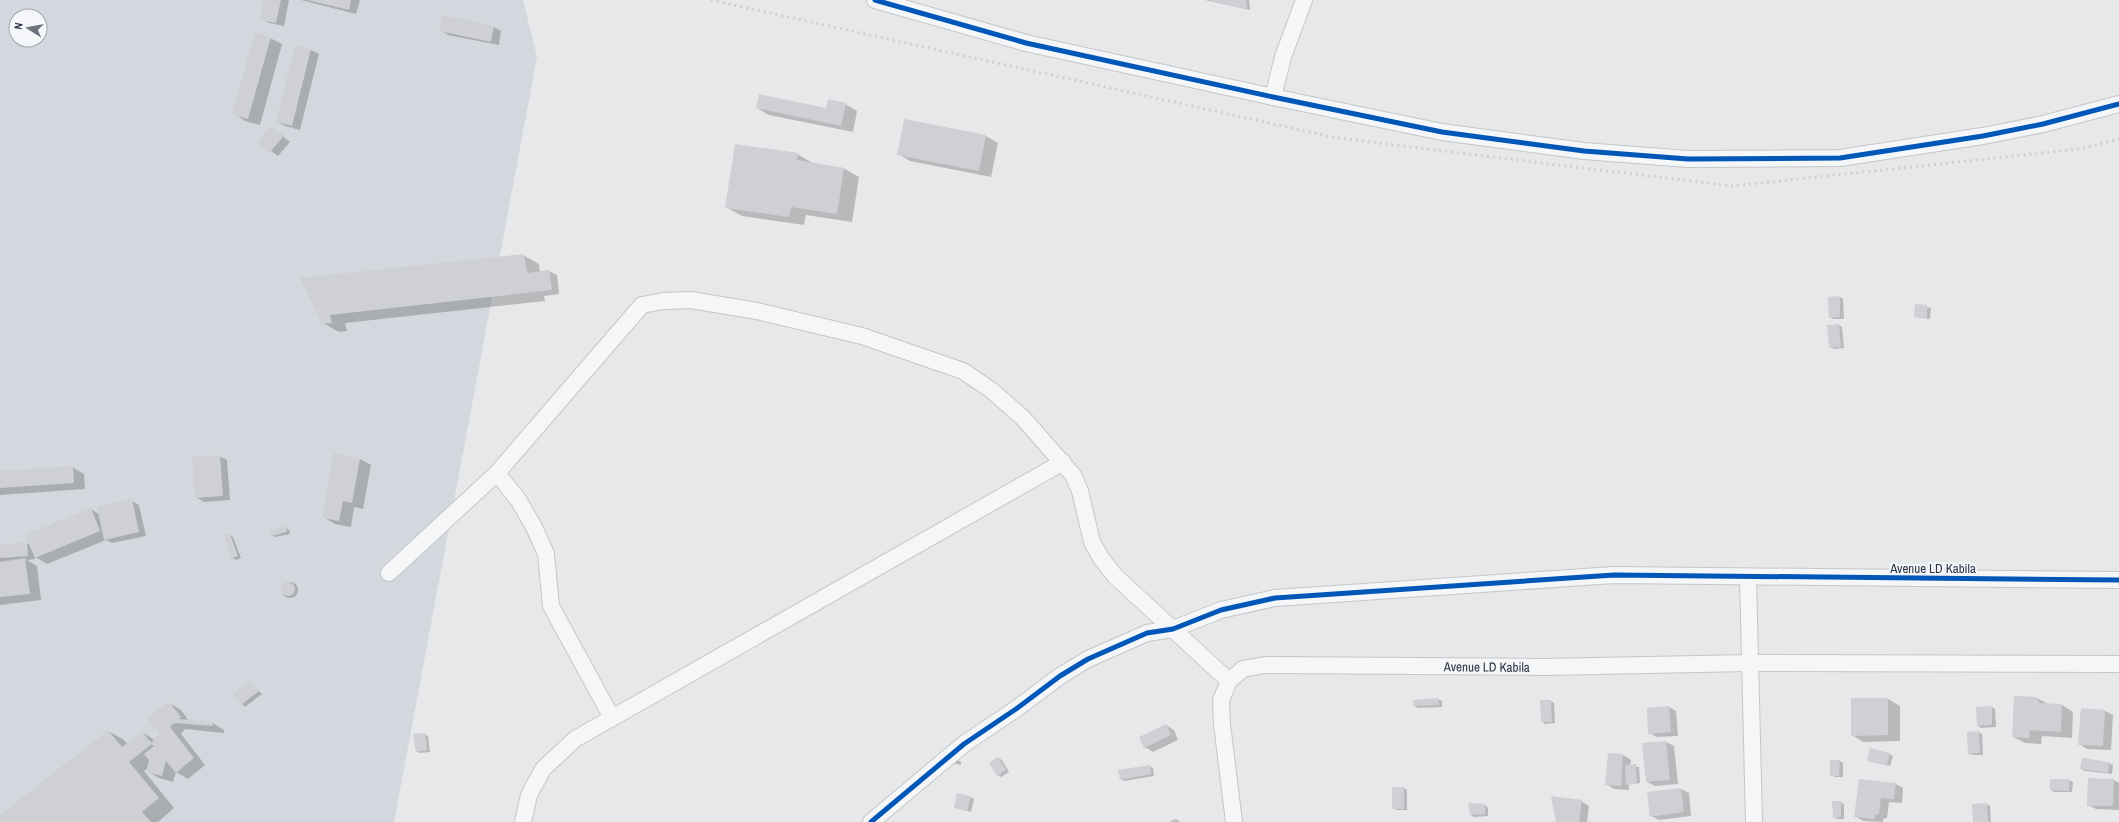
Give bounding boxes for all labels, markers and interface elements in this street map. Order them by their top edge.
north arrow [8,8,48,48]
text: N [11,22,26,31]
street label: Avenue LD Kabila [1889,560,1976,577]
street label: Avenue LD Kabila [1443,658,1530,675]

